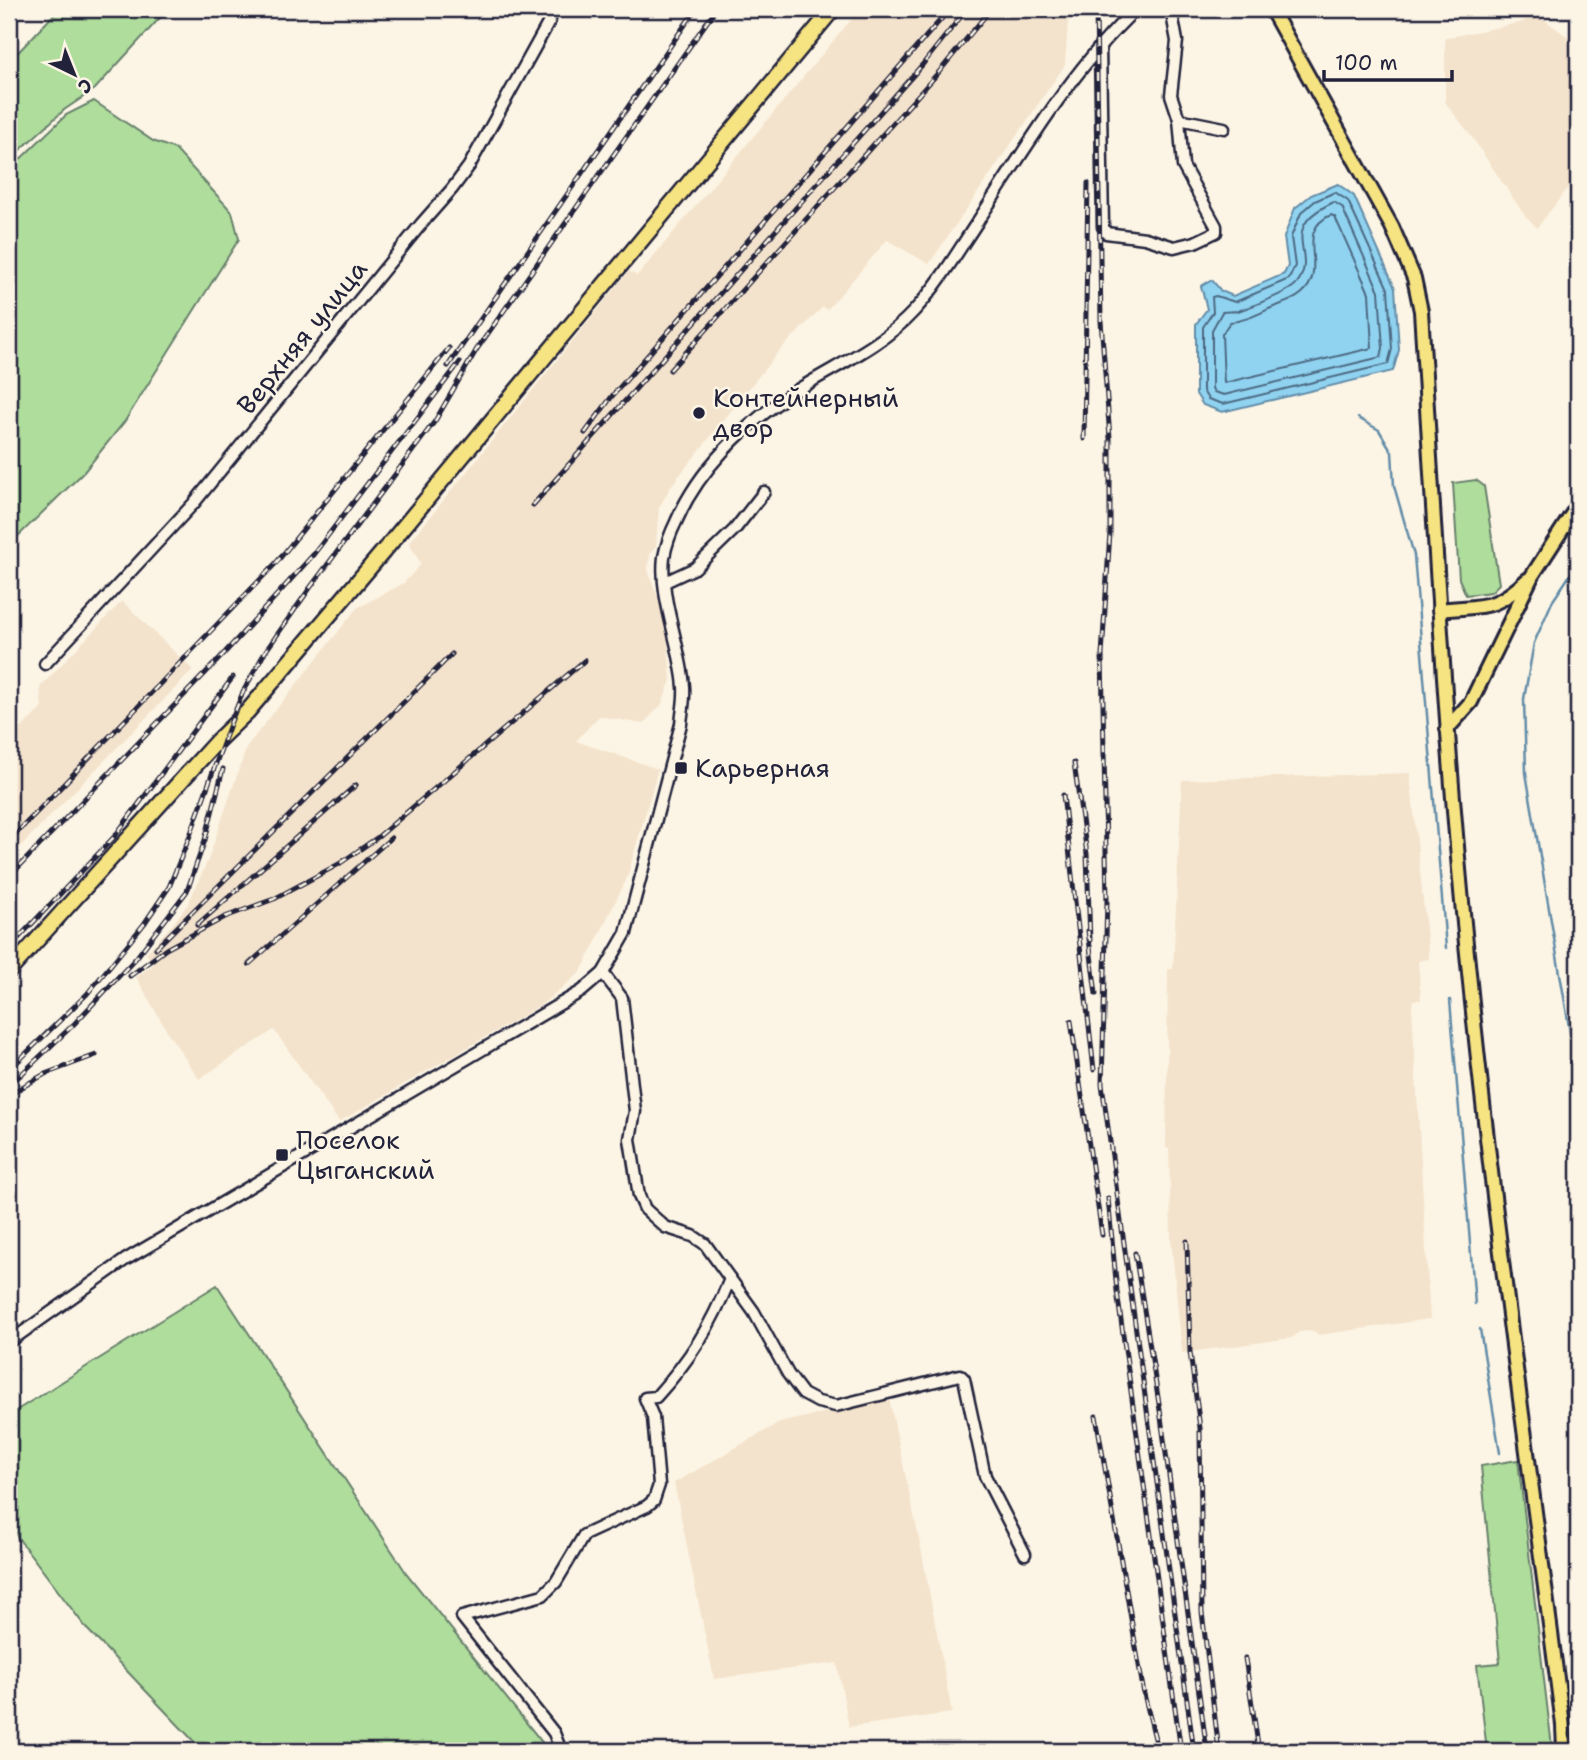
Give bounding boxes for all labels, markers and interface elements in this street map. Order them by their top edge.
north arrow [38,38,108,108]
scale bar [1324,38,1452,82]
text: 100 m [1335,49,1398,77]
text: С [72,73,98,99]
street label: Верхняя улица [229,252,375,421]
place label: Контейнерный двор [713,380,899,445]
marker: Контейнерный двор [691,405,707,421]
place label: Карьерная [695,750,830,785]
marker: Карьерная [673,760,689,776]
place label: Поселок Цыганский [296,1122,435,1187]
marker: Поселок Цыганский [274,1147,290,1163]

